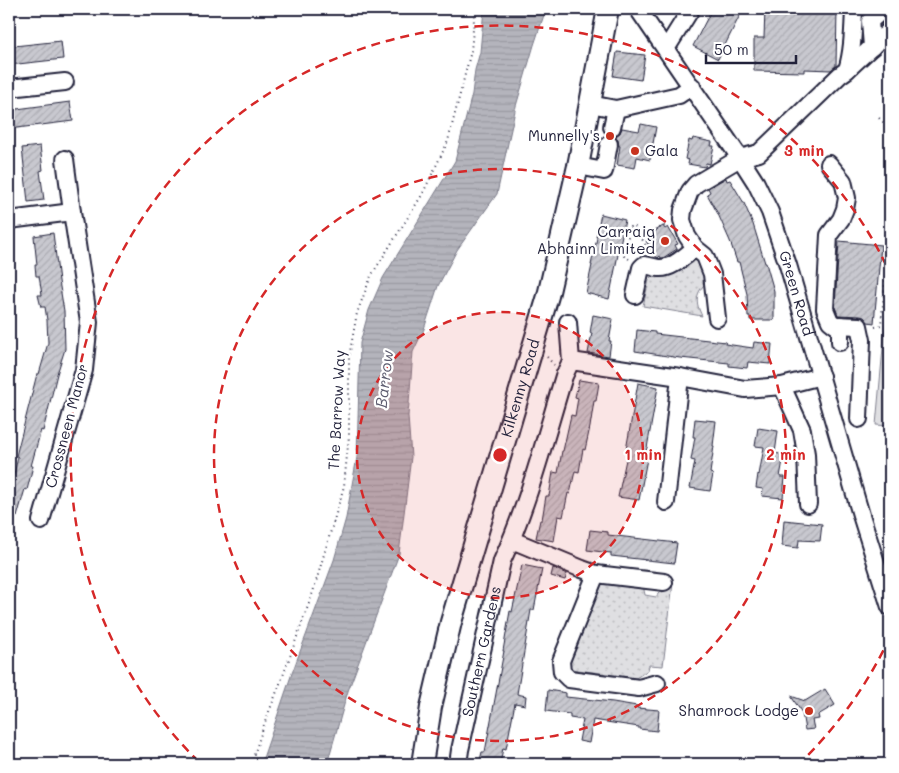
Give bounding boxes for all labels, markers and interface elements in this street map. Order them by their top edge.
scale bar [706,32,796,64]
text: 50 m [714,39,749,59]
place label: Munnelly's [528,125,600,145]
marker: Munnelly's [604,130,616,142]
place label: Gala [645,140,679,160]
text: 3 min [784,140,824,160]
marker: Gala [629,145,641,157]
place label: Carraig Abhainn Limited [537,221,655,258]
marker: Carraig Abhainn Limited [659,235,671,247]
street label: Green Road [775,248,819,338]
street label: Kilkenny Road [496,336,544,439]
water label: Barrow [370,348,398,409]
street label: The Barrow Way [323,349,349,471]
street label: Crossneen Manor [40,361,92,490]
text: 1 min [624,444,662,464]
text: 2 min [766,444,806,464]
centre of rings [491,446,509,464]
street label: Southern Gardens [457,584,505,718]
place label: Shamrock Lodge [679,700,799,720]
marker: Shamrock Lodge [803,705,815,717]

